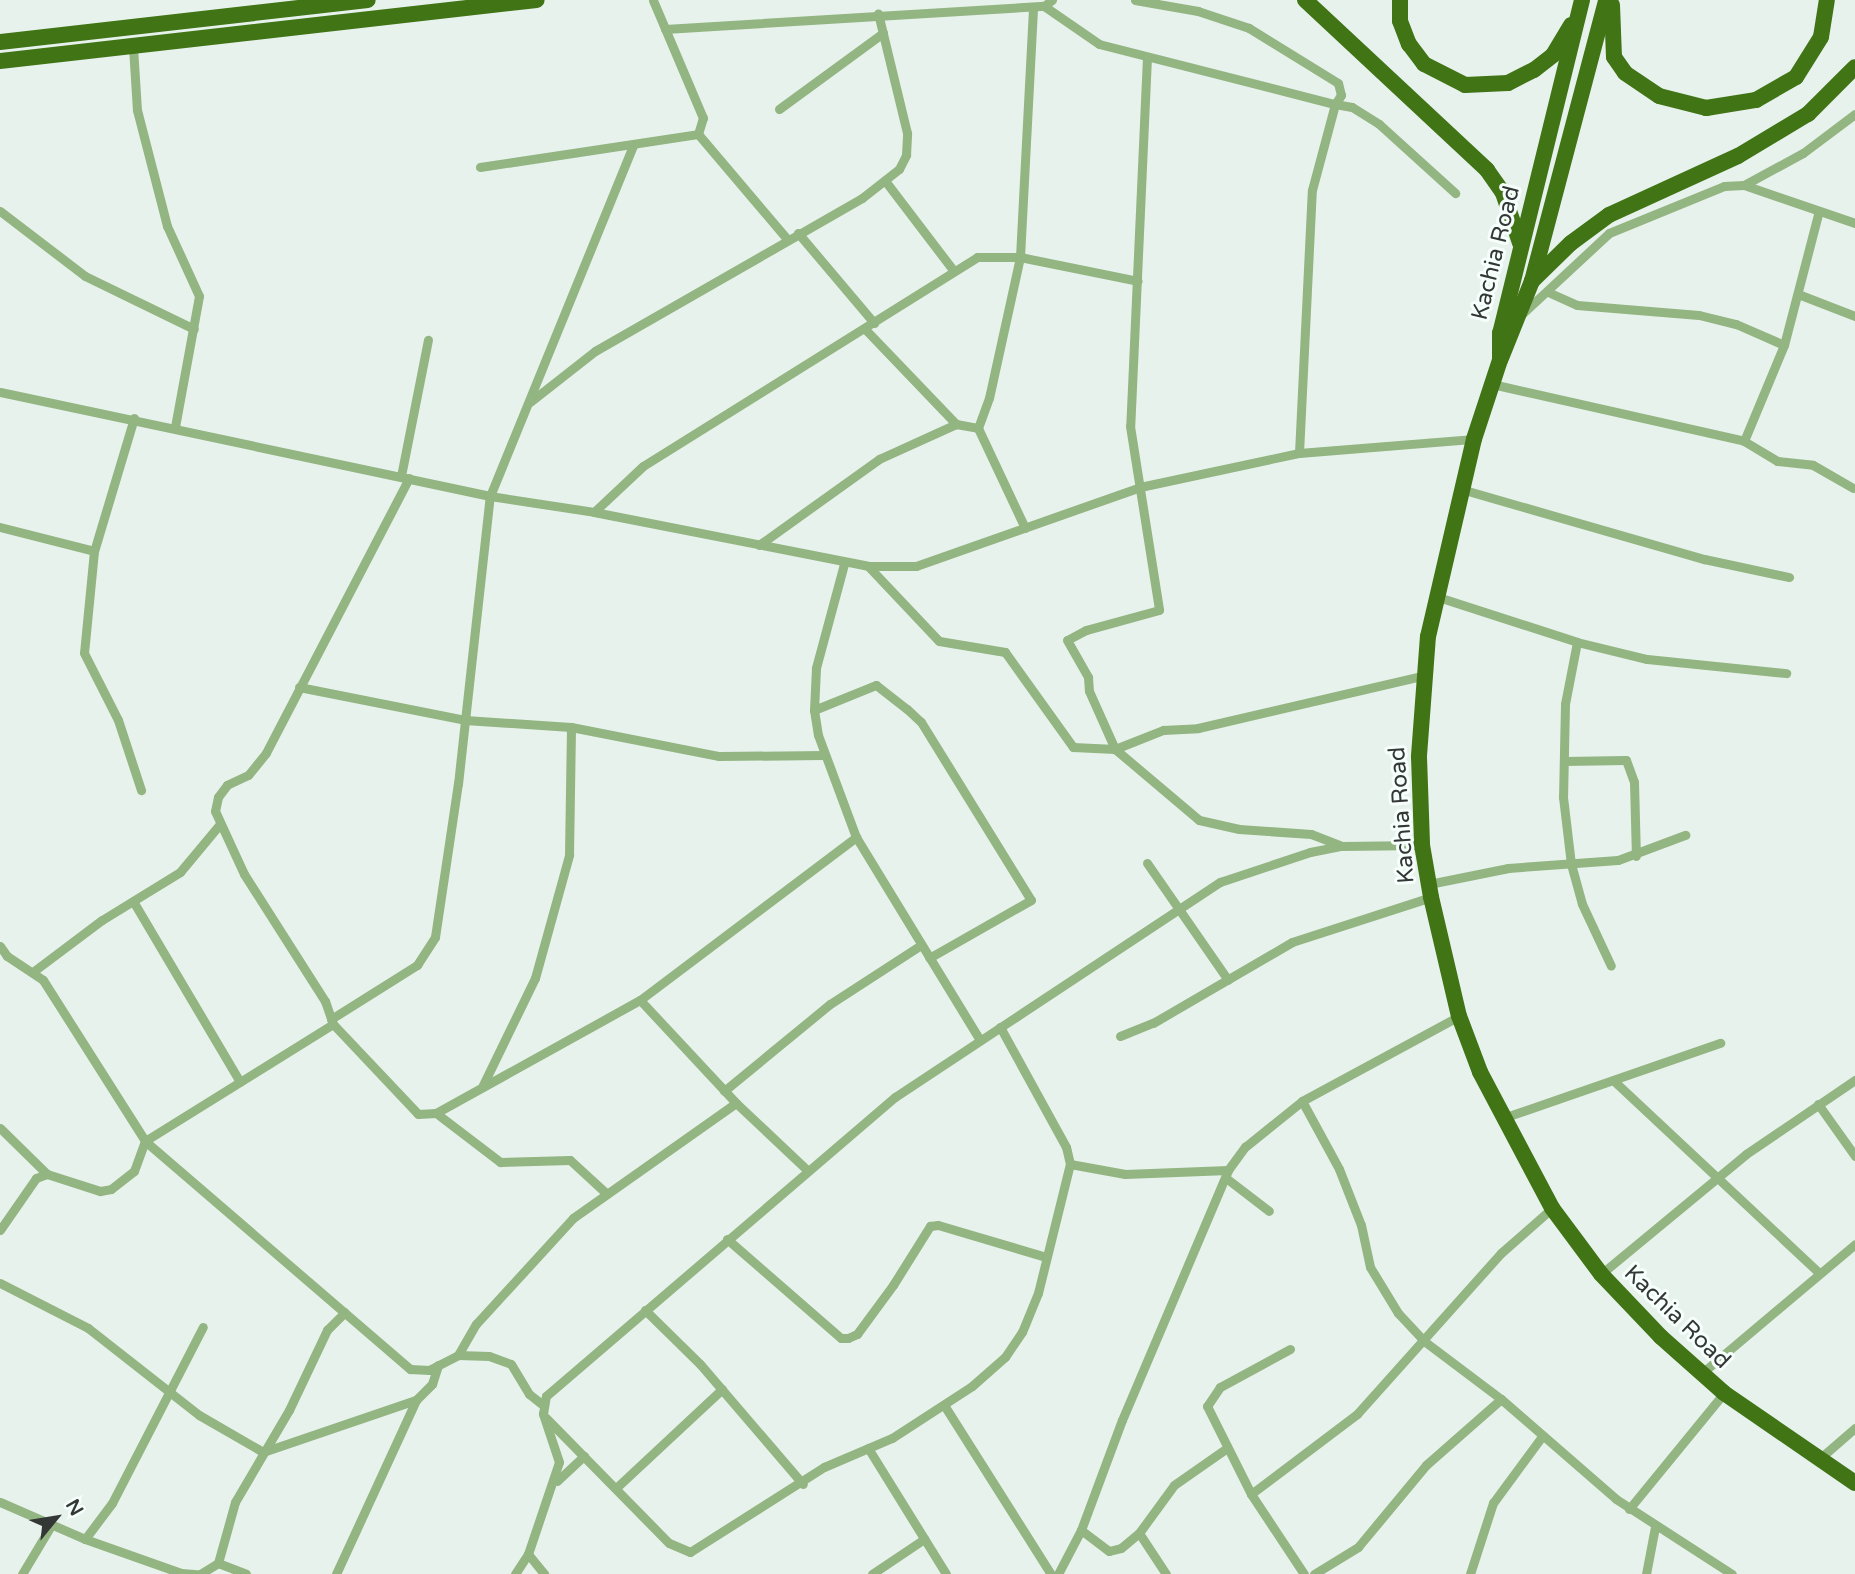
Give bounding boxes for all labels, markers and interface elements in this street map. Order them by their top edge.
street label: Kachia Road [1466,183,1526,323]
street label: Kachia Road [1383,746,1421,884]
street label: Kachia Road [1618,1259,1736,1375]
north arrow [21,1483,91,1553]
text: N [61,1495,88,1520]

